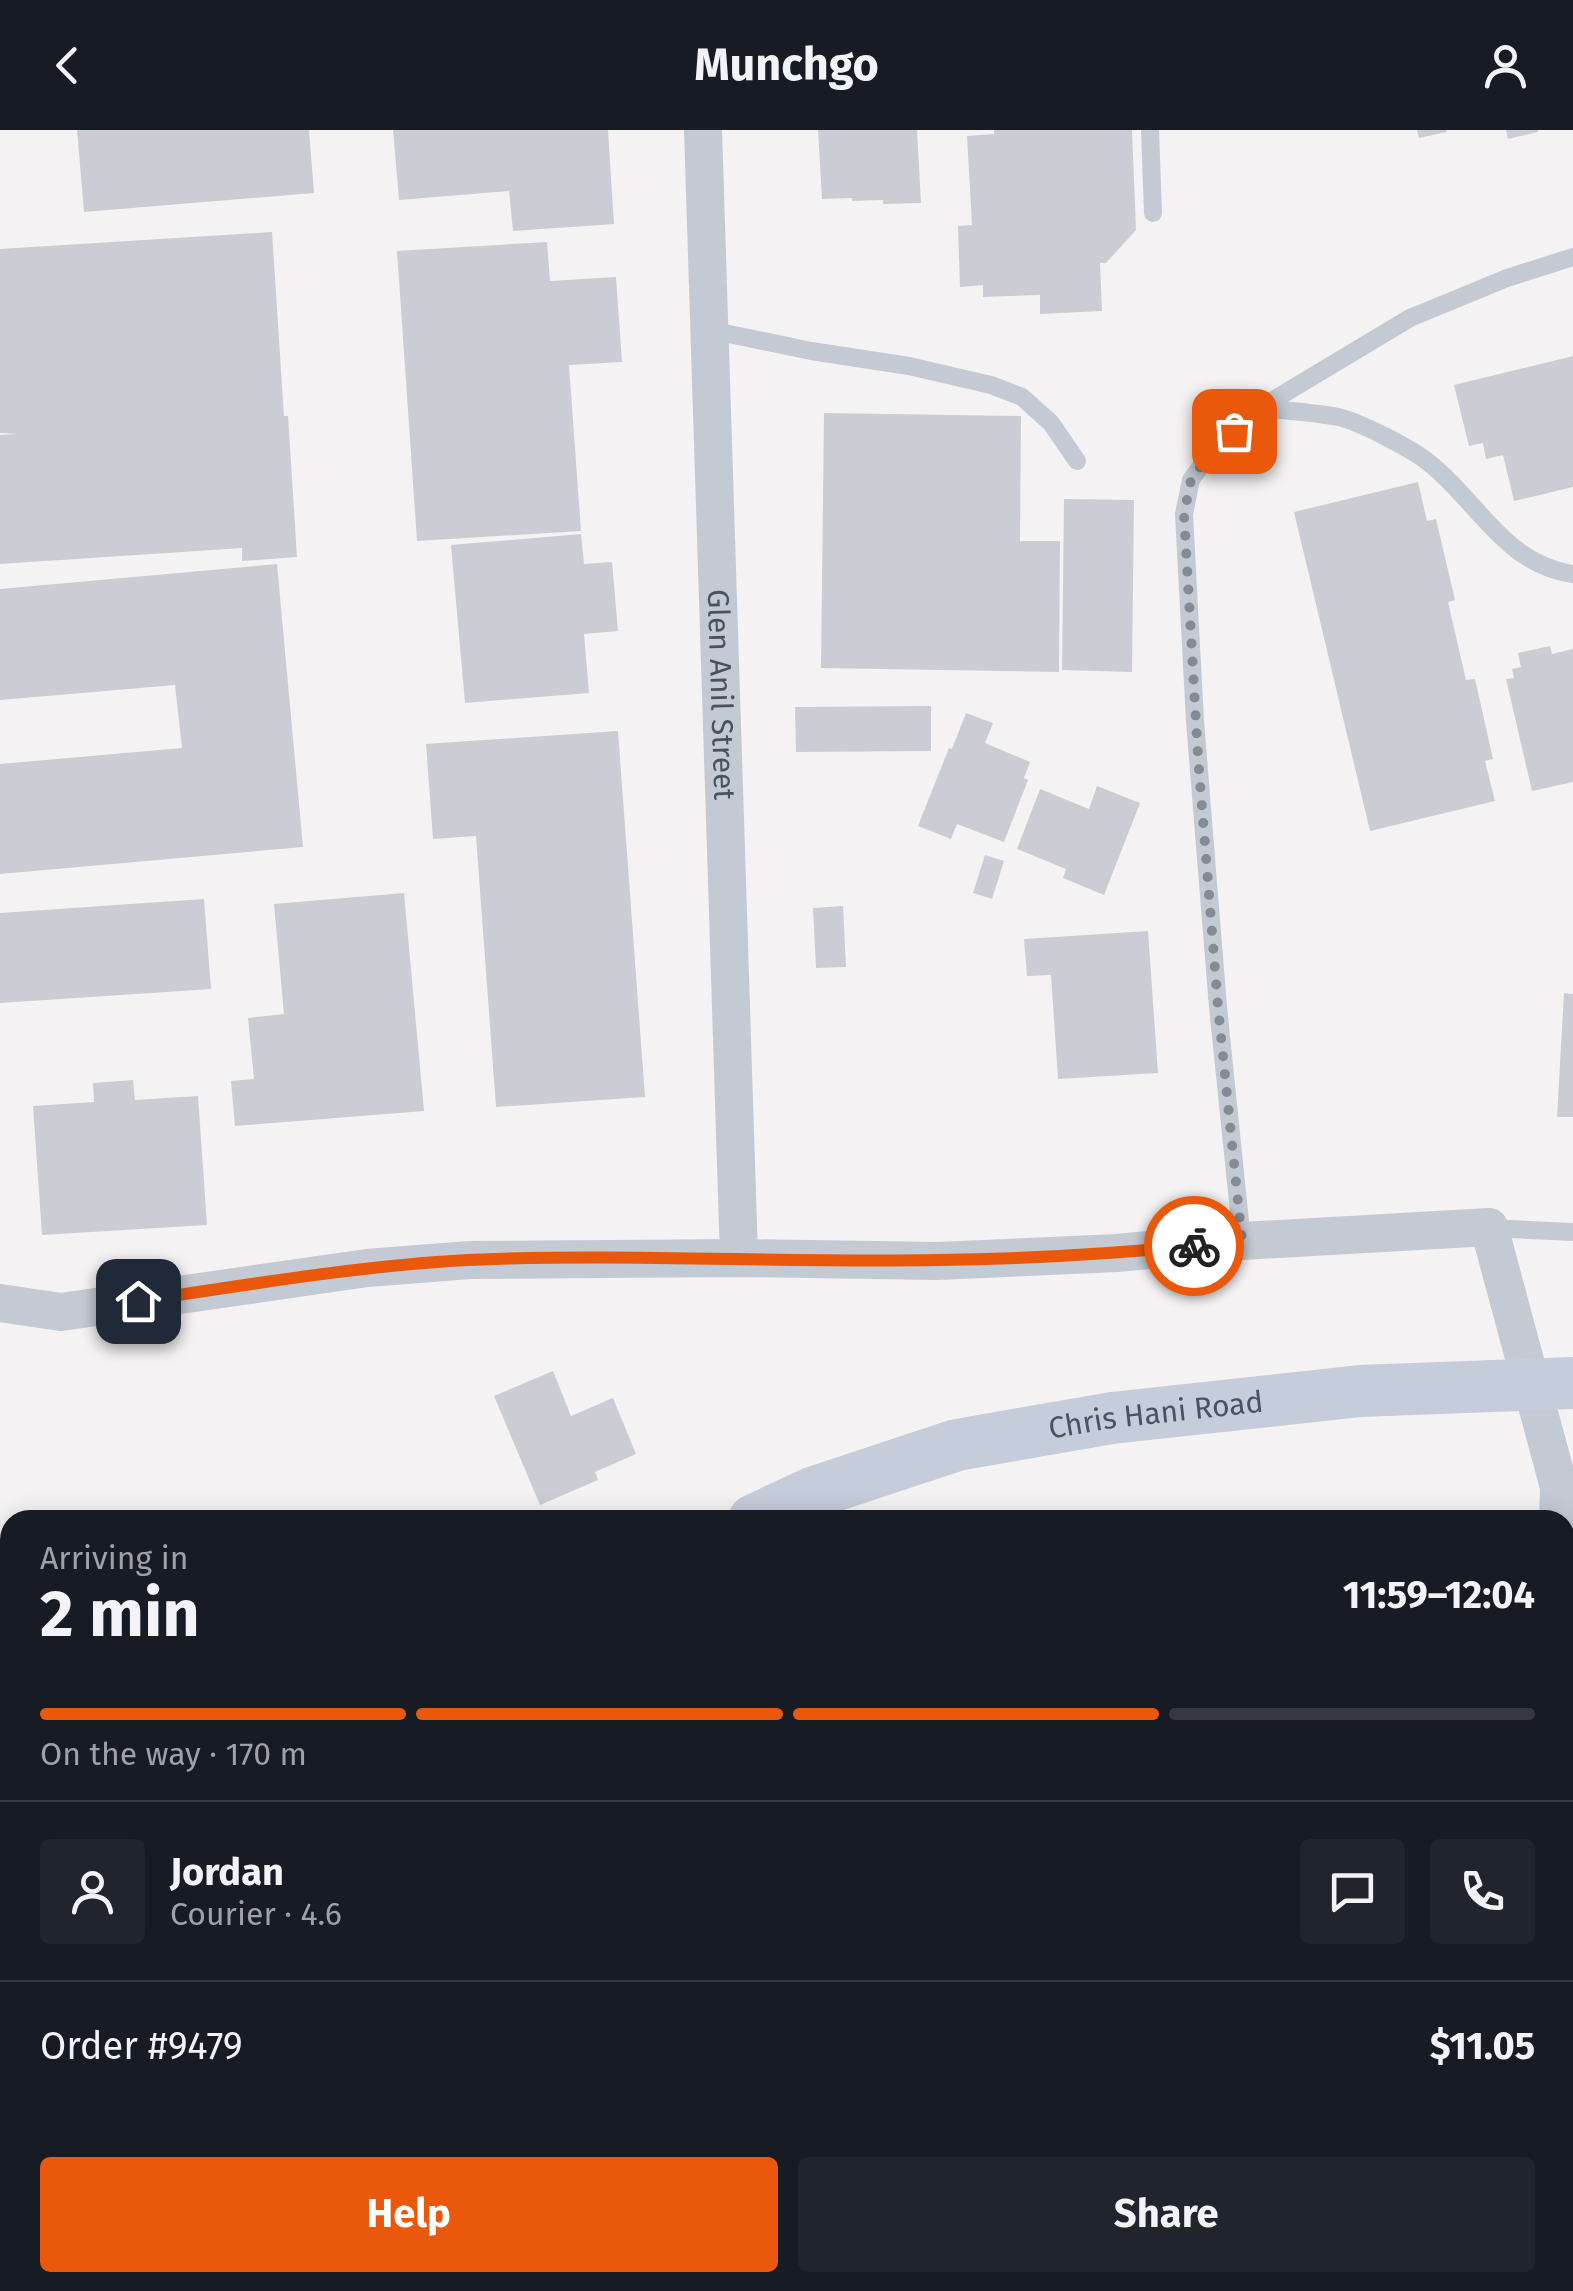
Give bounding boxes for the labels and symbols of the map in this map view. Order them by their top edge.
pin [1192,389,1277,474]
street label: Glen Anil Street [700,589,742,801]
courier [1144,1196,1244,1296]
pin [96,1259,181,1344]
street label: Chris Hani Road [1046,1384,1265,1447]

